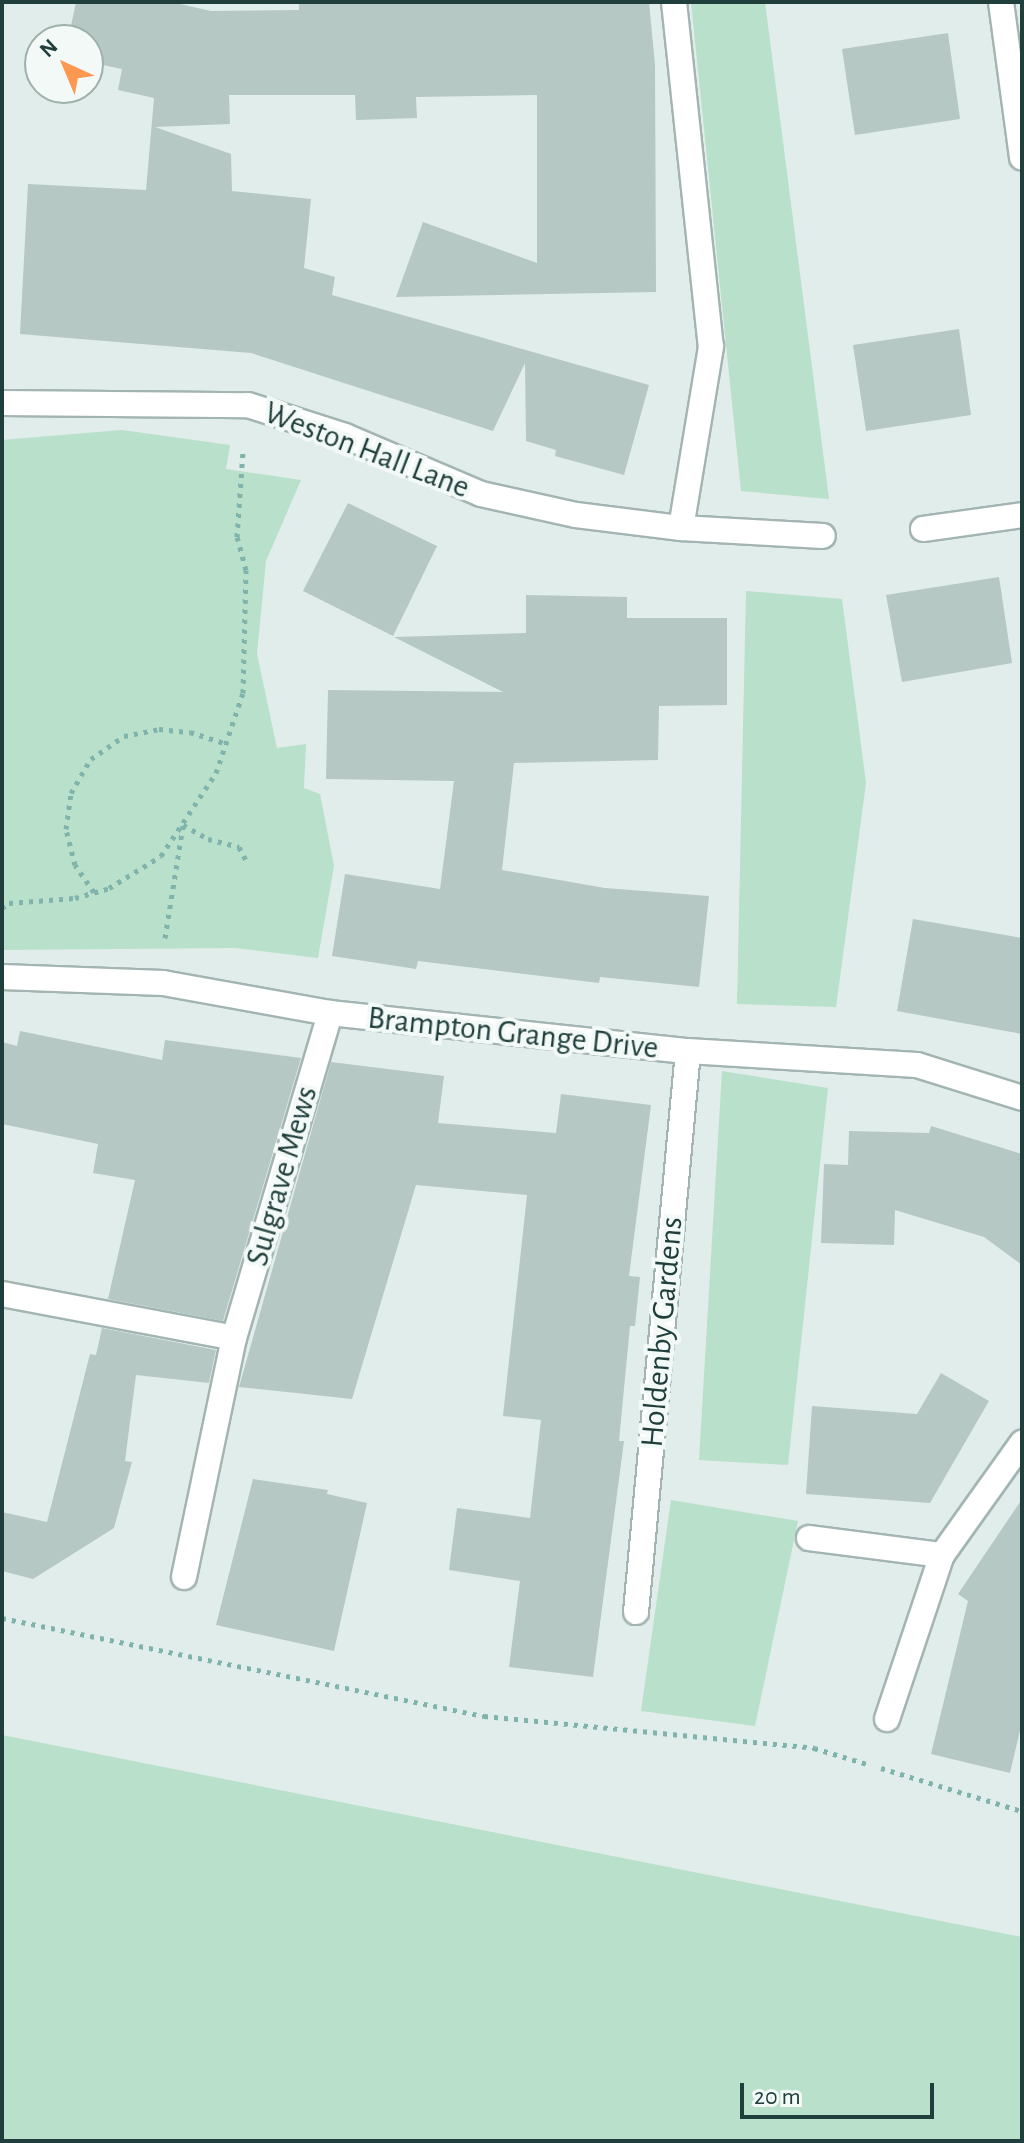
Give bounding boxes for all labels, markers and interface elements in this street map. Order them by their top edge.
north arrow [24,24,104,104]
text: N [36,35,62,61]
street label: Weston Hall Lane [259,393,475,507]
street label: Brampton Grange Drive [366,999,660,1067]
street label: Sulgrave Mews [238,1082,326,1270]
street label: Holdenby Gardens [633,1215,691,1449]
scale bar [744,2067,938,2117]
text: 20 m [754,2085,801,2109]

